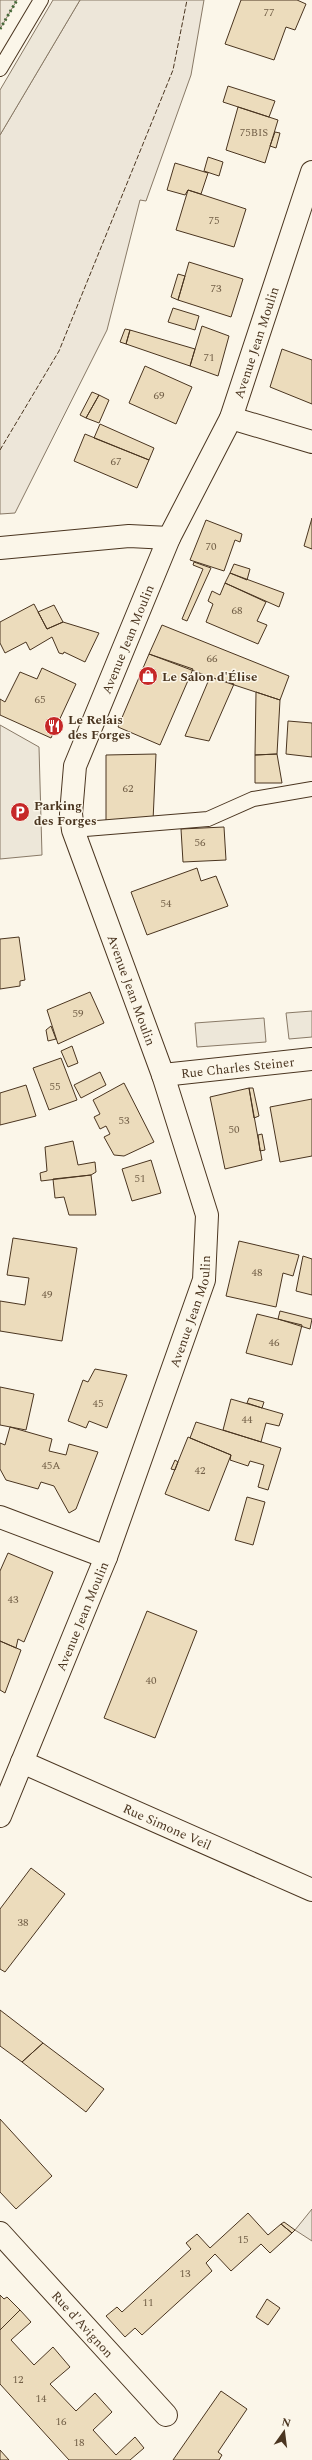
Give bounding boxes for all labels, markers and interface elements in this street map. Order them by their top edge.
house number: 77 [264,4,275,21]
house number: 75BIS [240,124,268,141]
house number: 75 [209,212,220,229]
house number: 73 [211,280,222,297]
street label: Avenue Jean Moulin [229,284,285,401]
house number: 71 [204,349,215,366]
house number: 69 [154,387,165,404]
house number: 67 [111,453,122,470]
house number: 70 [206,538,217,555]
street label: Avenue Jean Moulin [97,581,160,697]
house number: 68 [232,602,243,619]
house number: 66 [207,650,218,667]
shop icon: Le Salon d'Élise [137,665,159,687]
place label: Le Salon d'Élise [162,667,257,687]
house number: 65 [35,691,46,708]
place label: Le Relais des Forges [68,710,131,745]
restaurant icon: Le Relais des Forges [43,715,65,737]
house number: 62 [123,780,134,797]
place label: Parking des Forges [34,796,97,831]
parking icon: Parking des Forges [9,801,31,823]
house number: 56 [195,834,206,851]
house number: 54 [161,895,172,912]
street label: Avenue Jean Moulin [102,932,161,1049]
house number: 59 [73,1005,84,1022]
street label: Rue Charles Steiner [180,1052,295,1084]
house number: 55 [50,1078,61,1095]
house number: 53 [119,1112,130,1129]
house number: 50 [229,1121,240,1138]
house number: 51 [135,1170,146,1187]
street label: Avenue Jean Moulin [165,1254,216,1370]
house number: 48 [252,1264,263,1281]
house number: 49 [42,1286,53,1303]
house number: 46 [269,1334,280,1351]
house number: 45 [93,1395,104,1412]
house number: 44 [242,1411,253,1428]
house number: 45A [41,1457,61,1474]
house number: 42 [195,1462,206,1479]
street label: Avenue Jean Moulin [51,1558,114,1674]
house number: 43 [8,1591,19,1608]
house number: 40 [146,1672,157,1689]
street label: Rue Simone Veil [120,1799,215,1856]
house number: 38 [18,1914,29,1931]
house number: 15 [238,2231,249,2248]
house number: 13 [180,2265,191,2282]
street label: Rue d'Avignon [46,2287,118,2363]
house number: 11 [143,2294,154,2311]
house number: 12 [13,2371,24,2388]
house number: 14 [36,2390,47,2407]
north arrow [264,2412,304,2452]
house number: 16 [56,2413,67,2430]
text: N [280,2413,293,2432]
house number: 18 [74,2434,85,2451]

